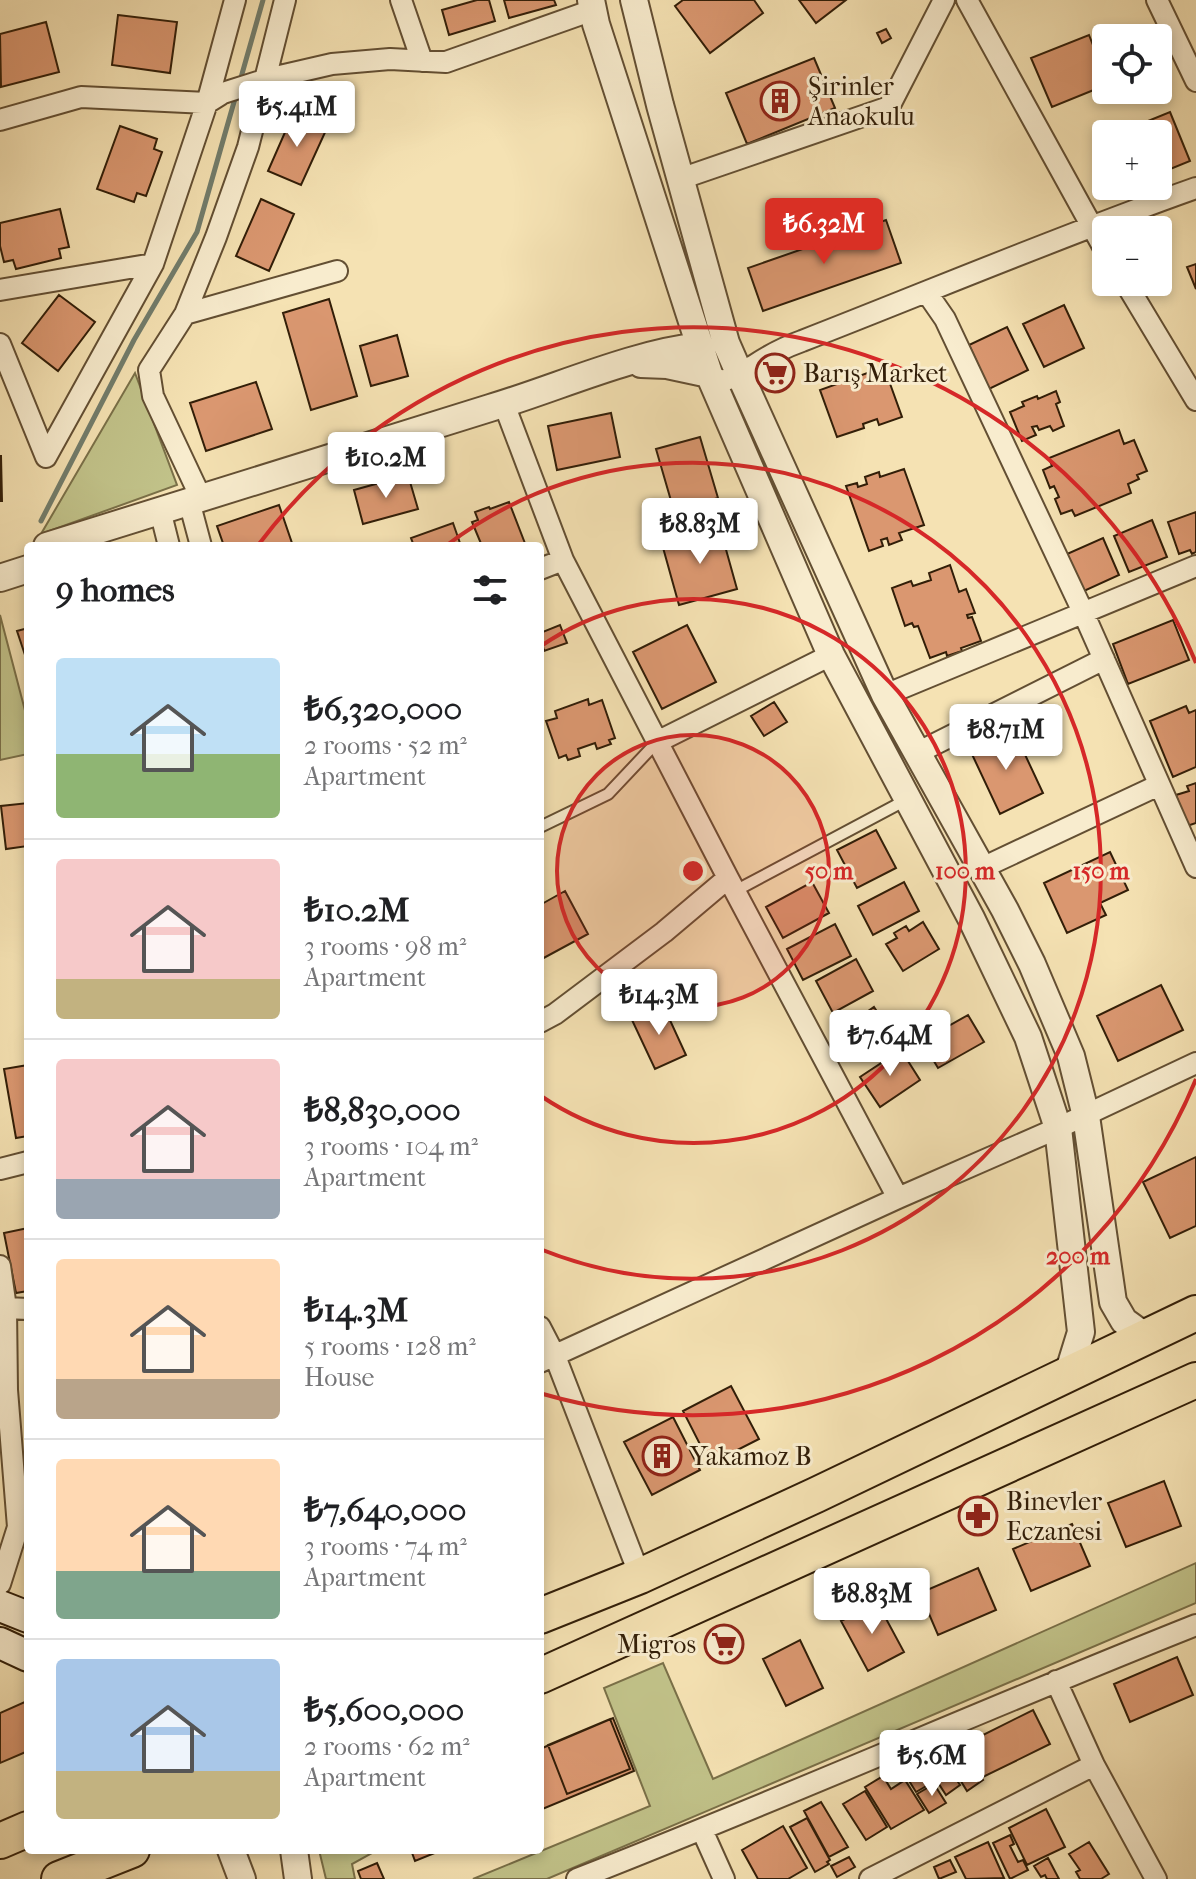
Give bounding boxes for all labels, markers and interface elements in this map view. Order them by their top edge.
map controls [1092,24,1172,296]
button: locate [1092,24,1172,104]
place label: Şirinler Anaokulu [807,71,915,132]
building icon: Şirinler Anaokulu [759,80,801,122]
pin: ₺5.41M [232,81,362,149]
text: ₺5.41M [257,91,337,122]
button: + [1092,120,1172,200]
pin: ₺6.32M [759,198,889,266]
text: ₺6.32M [783,208,865,239]
button: − [1092,216,1172,296]
supermarket icon: Barış Market [754,352,796,394]
place label: Barış Market [803,358,948,389]
pin: ₺10.2M [321,432,451,500]
text: ₺10.2M [346,442,426,473]
pin: ₺8.83M [635,498,765,566]
text: ₺8.83M [660,508,740,539]
icon: filters [468,568,512,612]
text: 9 homes [56,570,175,610]
text: ₺6,320,000 [304,689,462,729]
icon: home [120,690,216,786]
pin: ₺8.71M [941,704,1071,772]
text: ₺8.71M [967,714,1045,745]
text: 2 rooms · 52 m² [304,730,467,761]
text: Apartment [304,761,426,792]
centre of rings [679,857,707,885]
text: 50 m [805,857,854,885]
text: 100 m [935,857,996,885]
text: 150 m [1072,857,1131,885]
text: ₺10.2M [304,890,409,930]
icon: home [120,891,216,987]
text: 3 rooms · 98 m² [304,931,466,962]
text: Apartment [304,962,426,993]
pin: ₺14.3M [594,969,724,1037]
text: ₺14.3M [619,979,699,1010]
pin: ₺7.64M [825,1010,955,1078]
text: ₺7.64M [847,1020,933,1051]
text: ₺8,830,000 [304,1090,461,1130]
icon: home [120,1091,216,1187]
text: 3 rooms · 104 m² [304,1131,478,1162]
text: Apartment [304,1162,426,1193]
text: 200 m [1046,1242,1111,1270]
text: ₺14.3M [304,1290,408,1330]
icon: home [120,1291,216,1387]
text: 5 rooms · 128 m² [304,1331,476,1362]
text: House [304,1362,374,1393]
building icon: Yakamoz B [641,1435,683,1477]
place label: Yakamoz B [689,1441,812,1472]
place label: Binevler Eczanesi [1006,1486,1102,1547]
text: ₺7,640,000 [304,1490,467,1530]
icon: home [120,1491,216,1587]
pharmacy icon: Binevler Eczanesi [957,1495,999,1537]
text: 3 rooms · 74 m² [304,1531,467,1562]
text: Apartment [304,1562,426,1593]
pin: ₺8.83M [807,1568,937,1636]
text: ₺8.83M [832,1578,912,1609]
supermarket icon: Migros [703,1623,745,1665]
place label: Migros [617,1629,696,1660]
text: ₺5,600,000 [304,1690,464,1730]
icon: home [120,1691,216,1787]
pin: ₺5.6M [876,1730,988,1798]
text: 2 rooms · 62 m² [304,1731,470,1762]
text: ₺5.6M [898,1740,966,1771]
text: Apartment [304,1762,426,1793]

